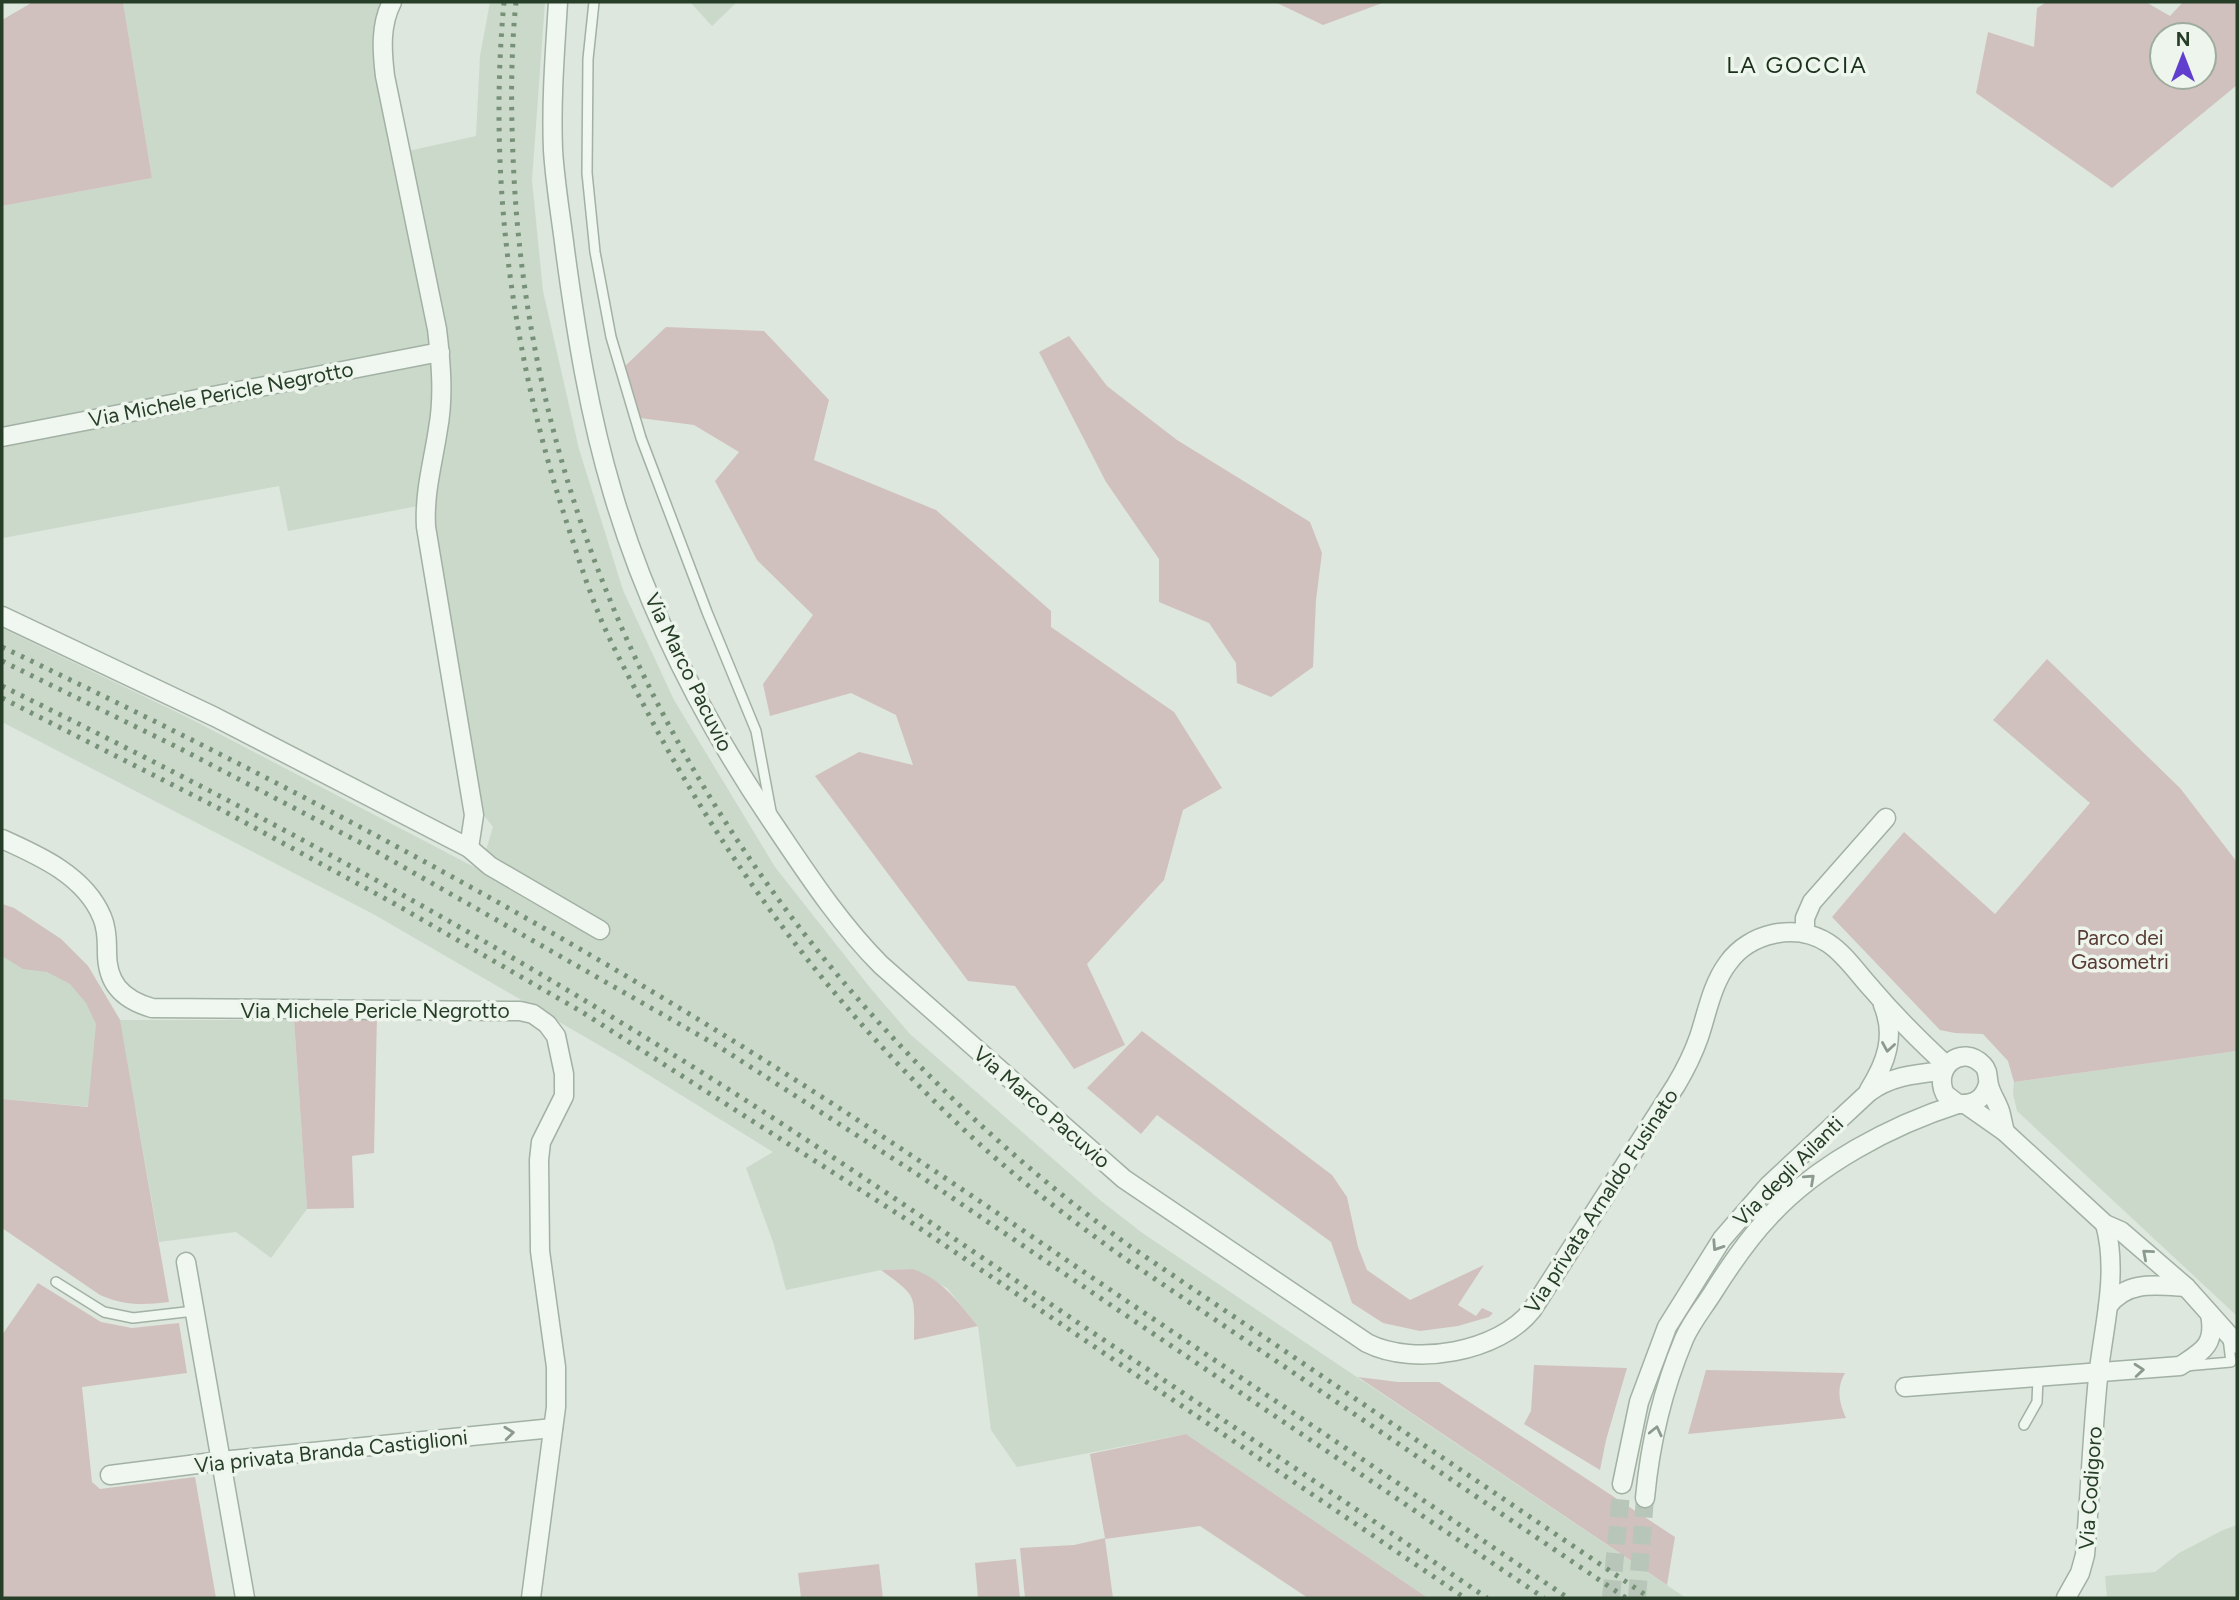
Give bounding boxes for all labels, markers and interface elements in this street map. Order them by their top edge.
north arrow [2148,21,2218,91]
text: N [2176,28,2190,51]
district label: LA GOCCIA [1726,51,1868,79]
street label: Via Michele Pericle Negrotto [87,356,355,432]
street label: Via Marco Pacuvio [640,589,738,755]
park label: Parco dei Gasometri [2071,925,2169,974]
street label: Via Michele Pericle Negrotto [240,998,510,1023]
street label: Via Marco Pacuvio [968,1041,1116,1173]
one-way arrow [1880,1041,1895,1053]
street label: Via privata Arnaldo Fusinato [1519,1084,1683,1318]
street label: Via degli Ailanti [1728,1111,1848,1231]
one-way arrow [1802,1175,1815,1188]
one-way arrow [1713,1238,1726,1251]
one-way arrow [2142,1249,2155,1262]
one-way arrow [2134,1363,2145,1378]
street label: Via privata Branda Castiglioni [193,1424,469,1478]
one-way arrow [1647,1425,1662,1437]
street label: Via Codigoro [2073,1425,2107,1551]
one-way arrow [504,1426,515,1441]

